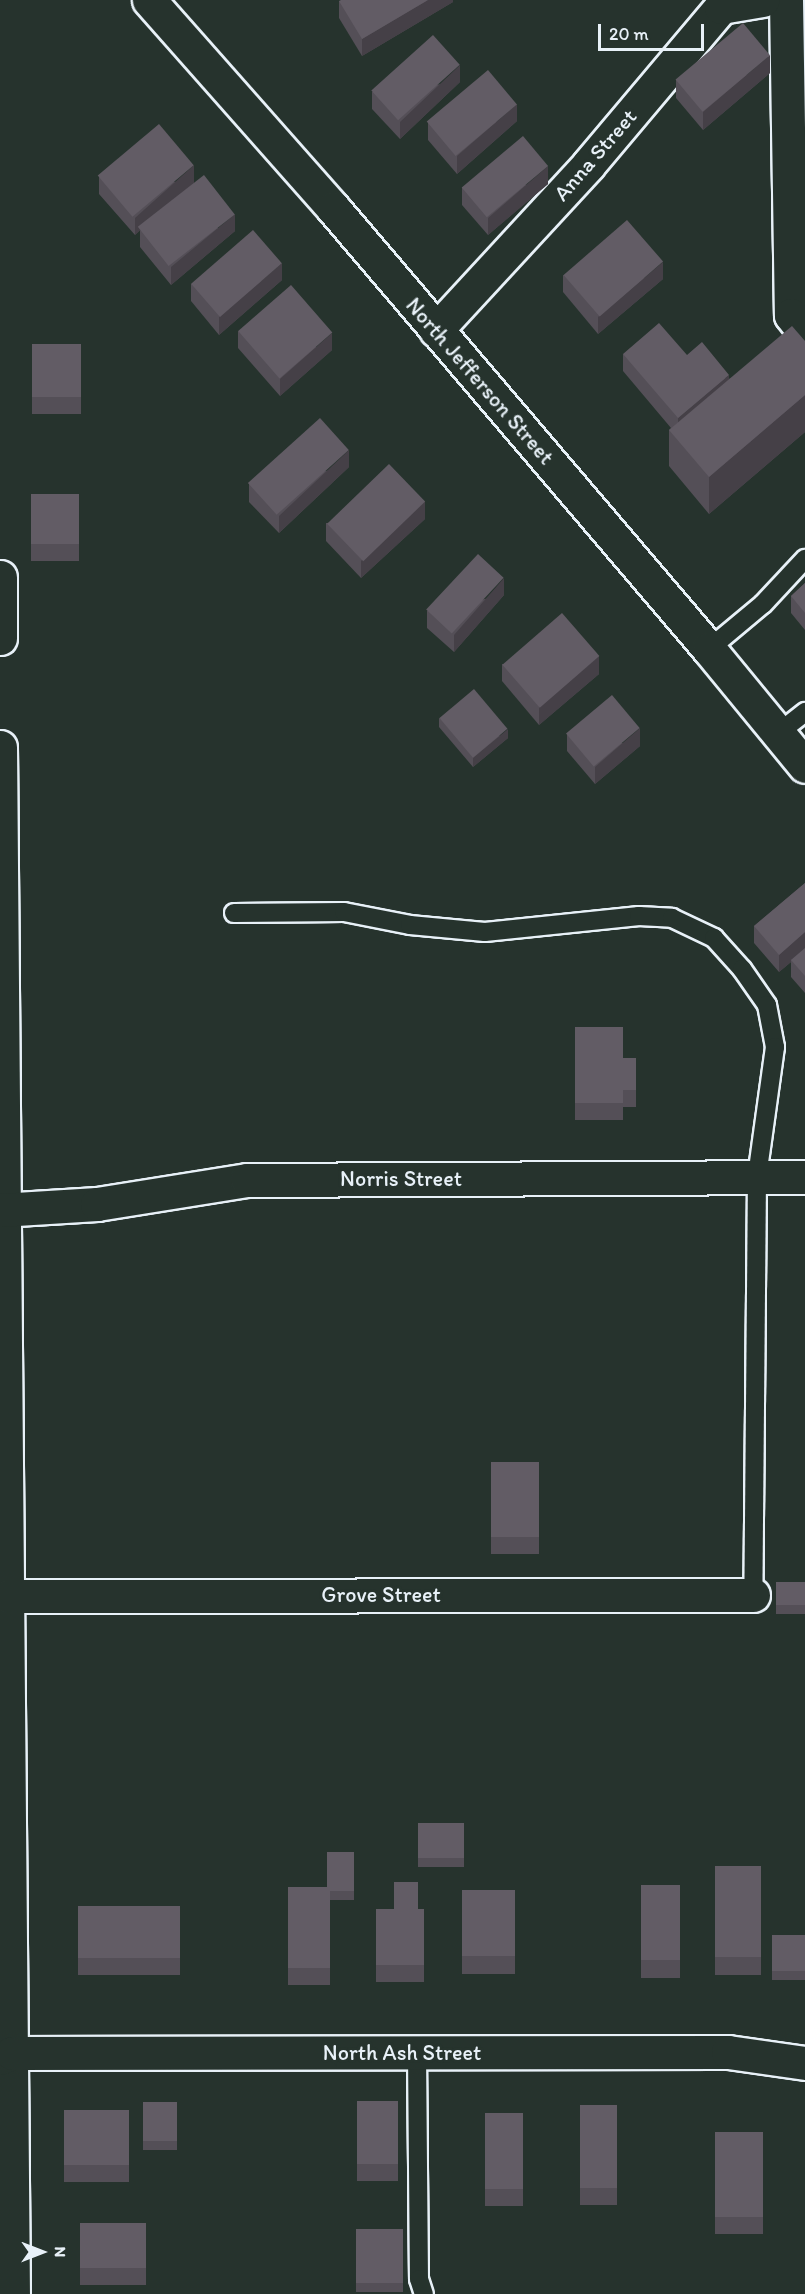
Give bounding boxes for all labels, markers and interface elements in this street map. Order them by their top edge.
scale bar [601,12,708,50]
text: 20 m [609,23,649,45]
street label: Anna Street [548,104,642,206]
street label: North Jefferson Street [400,292,560,470]
street label: Norris Street [340,1166,462,1192]
street label: Grove Street [322,1582,440,1608]
street label: North Ash Street [323,2040,481,2066]
north arrow [12,2222,72,2282]
text: N [51,2247,70,2257]

